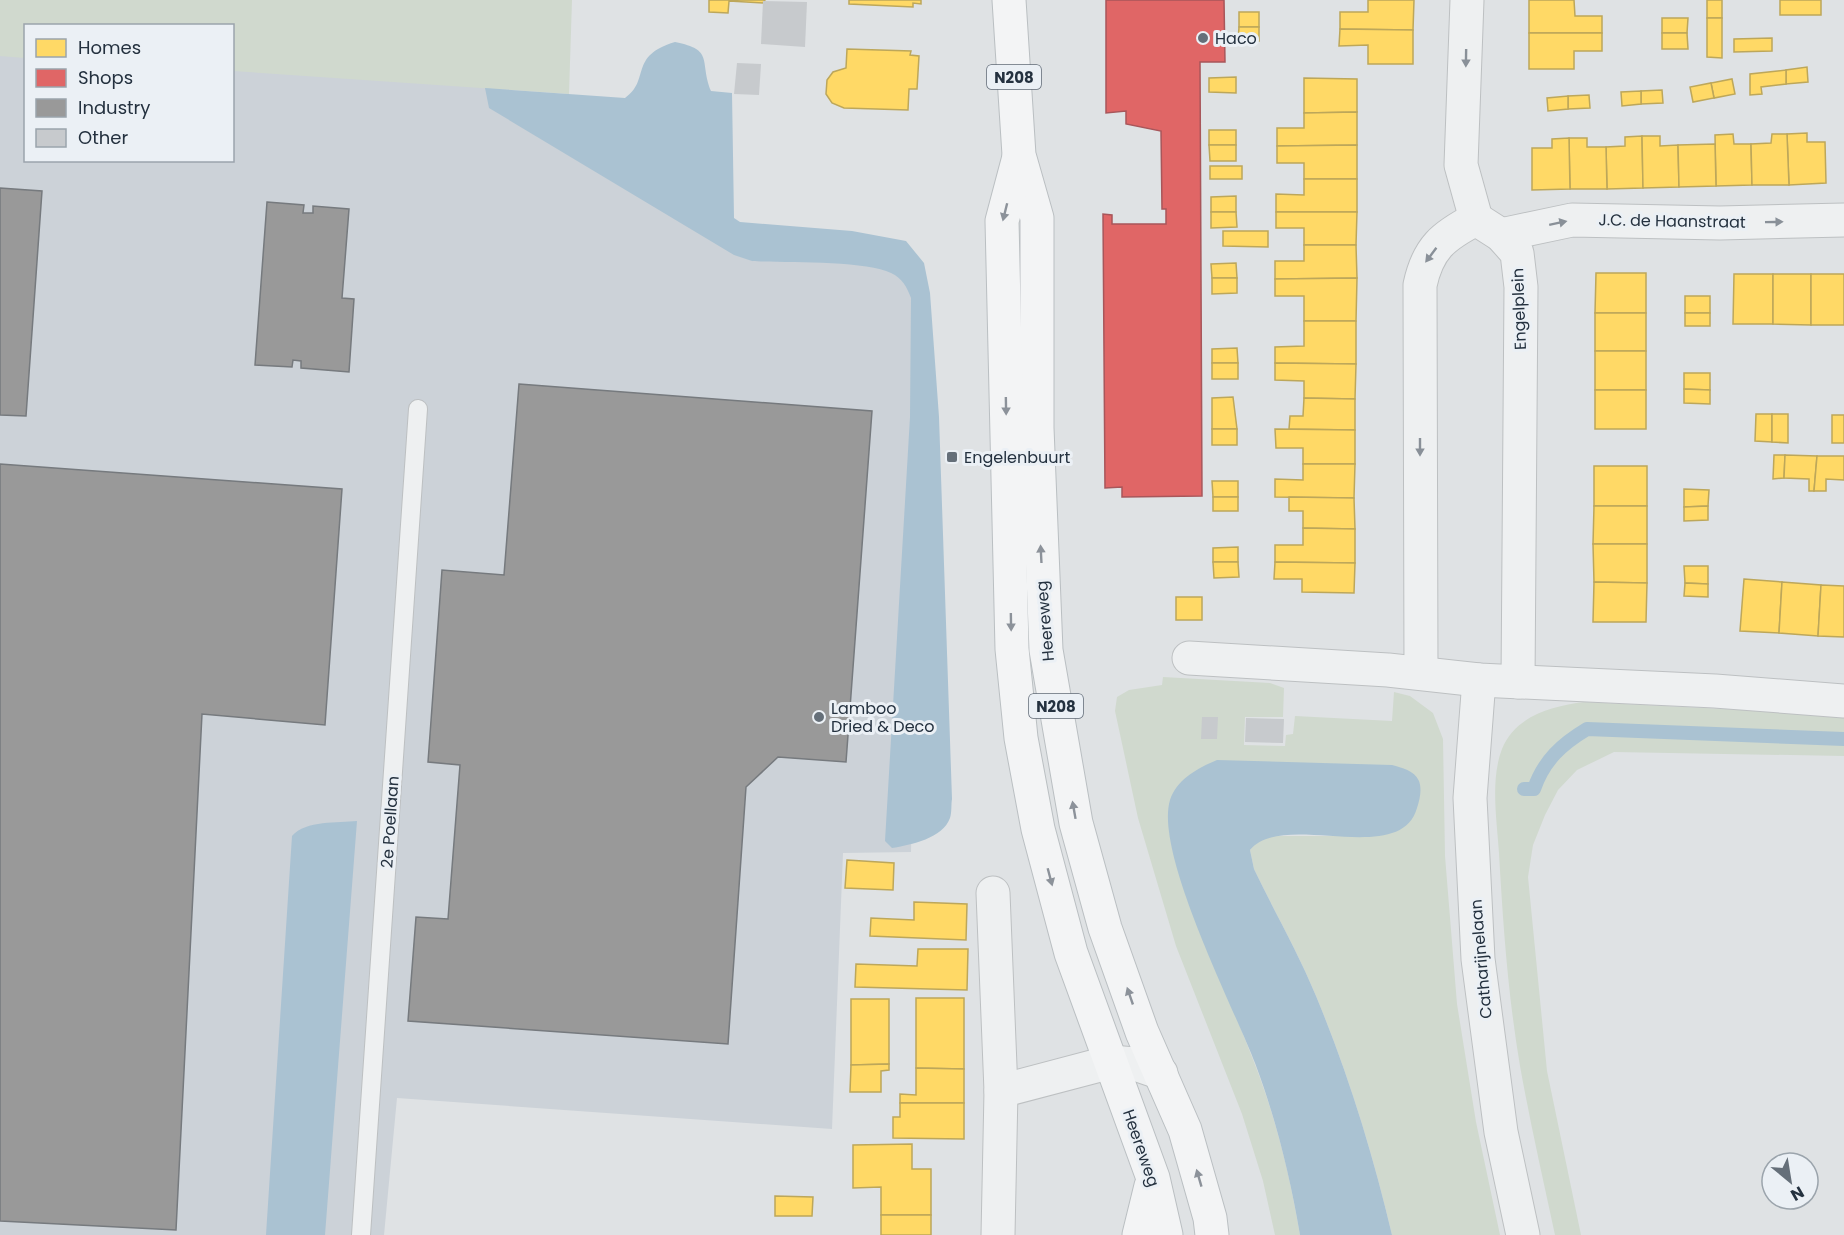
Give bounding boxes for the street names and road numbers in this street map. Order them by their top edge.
road number: N208 [987,65,1041,89]
street label: J.C. de Haanstraat [1598,208,1746,234]
street label: Engelplein [1506,268,1532,350]
street label: Heereweg [1030,580,1060,662]
road number: N208 [1029,694,1083,718]
street label: 2e Poellaan [375,775,405,869]
street label: Catharijnelaan [1464,898,1498,1020]
street label: Heereweg [1117,1106,1165,1190]

